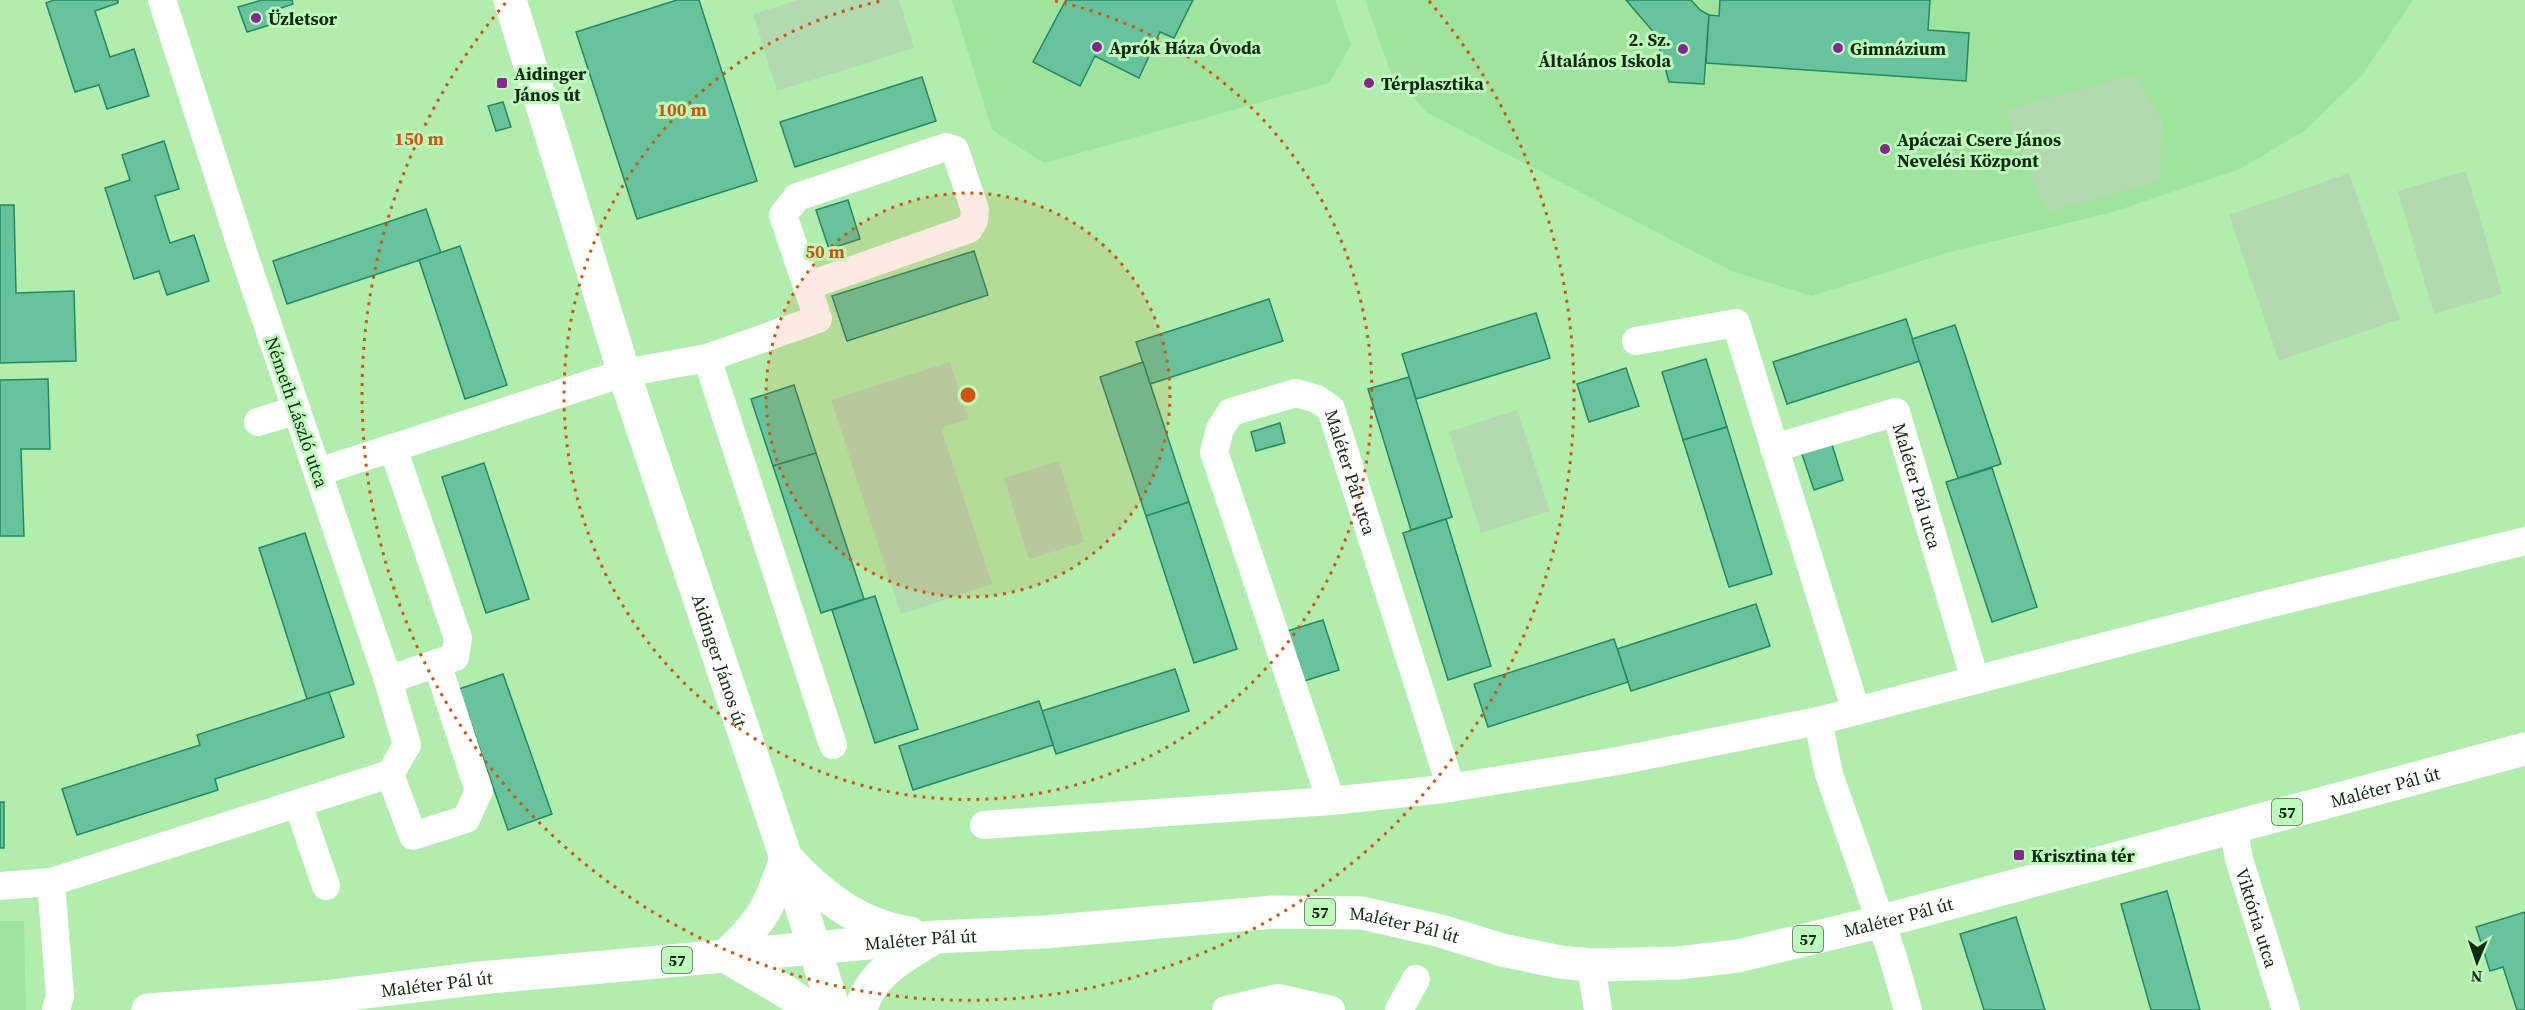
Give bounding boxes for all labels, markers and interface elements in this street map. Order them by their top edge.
place label: Üzletsor [268,6,338,31]
marker: Üzletsor [249,11,263,25]
place label: 2. Sz. Általános Iskola [1538,27,1671,73]
place label: Aprók Háza Óvoda [1109,35,1262,60]
place label: Gimnázium [1850,36,1946,61]
marker: Aprók Háza Óvoda [1090,40,1104,54]
marker: Gimnázium [1831,41,1845,55]
marker: 2. Sz. Általános Iskola [1676,42,1690,56]
place label: Aidinger János út [513,61,587,107]
place label: Térplasztika [1381,71,1484,96]
marker: Aidinger János út [495,76,509,90]
marker: Térplasztika [1362,76,1376,90]
text: 100 m [657,97,707,122]
text: 150 m [394,126,444,151]
place label: Apáczai Csere János Nevelési Központ [1897,127,2061,173]
marker: Apáczai Csere János Nevelési Központ [1878,142,1892,156]
text: 50 m [805,239,845,264]
street label: Németh László utca [259,333,335,492]
centre of rings [958,385,978,405]
street label: Maléter Pál utca [1319,406,1383,539]
street label: Maléter Pál utca [1887,420,1948,552]
street label: Aidinger János út [686,591,754,730]
street label: Maléter Pál út [2328,760,2443,813]
road number: 57 [2272,799,2302,825]
place label: Krisztina tér [2031,843,2135,868]
marker: Krisztina tér [2012,848,2026,862]
street label: Viktória utca [2230,865,2285,971]
street label: Maléter Pál út [1841,890,1956,943]
road number: 57 [1305,899,1335,925]
street label: Maléter Pál út [1349,900,1463,949]
street label: Maléter Pál út [864,923,977,956]
road number: 57 [1793,926,1823,952]
north arrow [2447,932,2507,992]
road number: 57 [662,947,692,973]
street label: Maléter Pál út [379,964,494,1003]
text: N [2470,966,2483,988]

